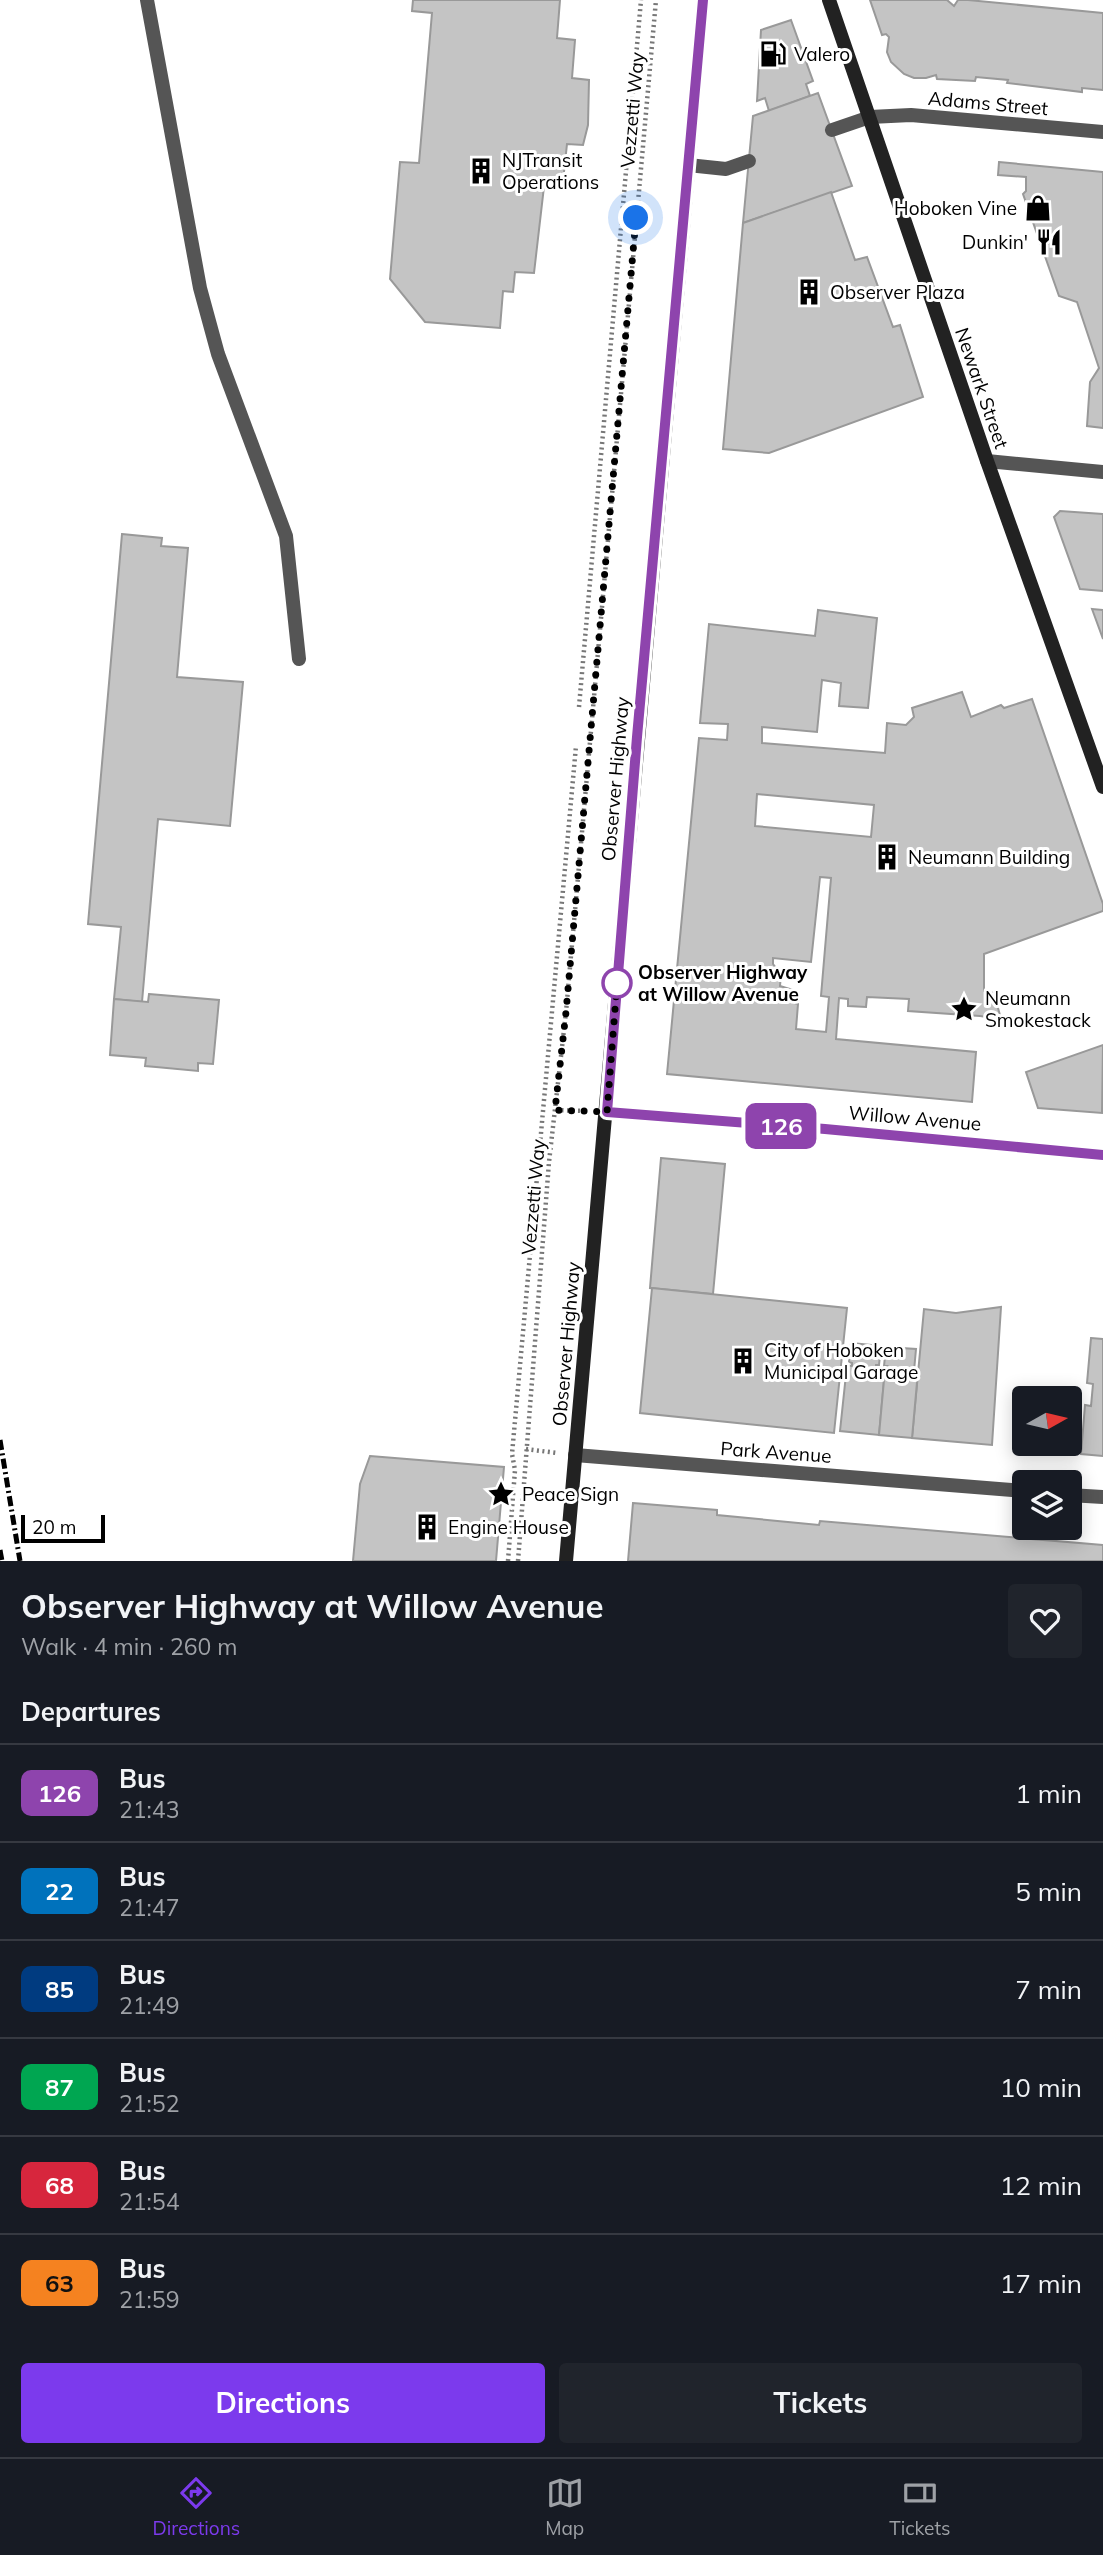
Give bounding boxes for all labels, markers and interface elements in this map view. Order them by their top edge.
fuel station icon: Valero [758,39,788,69]
place label: Valero [794,42,850,66]
street label: Vezzetti Way [615,51,649,169]
street label: Adams Street [927,86,1049,120]
place label: NJTransit Operations [502,148,599,194]
building icon: NJTransit Operations [466,156,496,186]
shop icon: Hoboken Vine [1023,193,1053,223]
place label: Hoboken Vine [894,196,1017,220]
your location [618,200,653,235]
restaurant icon: Dunkin' [1034,227,1064,257]
place label: Dunkin' [962,230,1028,254]
building icon: Observer Plaza [794,277,824,307]
place label: Observer Plaza [830,280,965,304]
street label: Newark Street [950,324,1014,452]
street label: Observer Highway [596,696,634,862]
building icon: Neumann Building [872,842,902,872]
place label: Neumann Building [908,845,1070,869]
place label: Observer Highway at Willow Avenue [638,960,808,1006]
marker: Observer Highway at Willow Avenue [602,968,632,998]
place label: Neumann Smokestack [985,986,1091,1032]
place icon: Neumann Smokestack [949,994,979,1024]
street label: Willow Avenue [848,1100,982,1136]
line badge: 126 [741,1103,821,1149]
text: 126 [759,1111,803,1141]
street label: Vezzetti Way [516,1138,550,1256]
street label: Observer Highway [547,1261,585,1427]
place label: City of Hoboken Municipal Garage [764,1338,918,1384]
building icon: City of Hoboken Municipal Garage [728,1346,758,1376]
north arrow [1012,1386,1082,1456]
map controls [1012,1386,1082,1540]
street label: Park Avenue [720,1436,832,1468]
button: layers [1012,1470,1082,1540]
place icon: Peace Sign [486,1479,516,1509]
place label: Peace Sign [522,1482,619,1506]
scale bar [21,1512,105,1544]
building icon: Engine House [412,1512,442,1542]
text: 20 m [32,1515,76,1539]
place label: Engine House [448,1515,569,1539]
button: heart [1008,1584,1082,1658]
text: Observer Highway at Willow Avenue [21,1585,604,1626]
text: Walk · 4 min · 260 m [21,1632,238,1661]
text: Departures [21,1695,161,1728]
text: Bus [119,1762,165,1795]
text: 1 min [1015,1777,1082,1810]
text: 126 [38,1778,81,1808]
text: 21:43 [119,1795,179,1824]
text: Bus [119,1860,165,1893]
text: 5 min [1015,1875,1082,1908]
text: 22 [45,1876,74,1906]
text: 21:47 [119,1893,179,1922]
text: Bus [119,1958,165,1991]
text: 7 min [1015,1973,1082,2006]
text: 85 [45,1974,74,2004]
text: 21:49 [119,1991,179,2020]
text: Bus [119,2056,165,2089]
text: 10 min [1000,2071,1082,2104]
text: 87 [45,2072,74,2102]
text: 21:52 [119,2089,179,2118]
text: Bus [119,2154,165,2187]
text: 12 min [1000,2169,1082,2202]
text: 68 [45,2170,74,2200]
text: 21:54 [119,2187,179,2216]
text: Bus [119,2252,165,2285]
text: 17 min [1000,2267,1082,2300]
text: 63 [45,2268,74,2298]
text: 21:59 [119,2285,179,2314]
button: Directions [21,2363,545,2443]
button: Tickets [559,2363,1082,2443]
tab: Directions [152,2474,240,2540]
tab: Map [545,2474,584,2540]
tab: Tickets [889,2474,951,2540]

